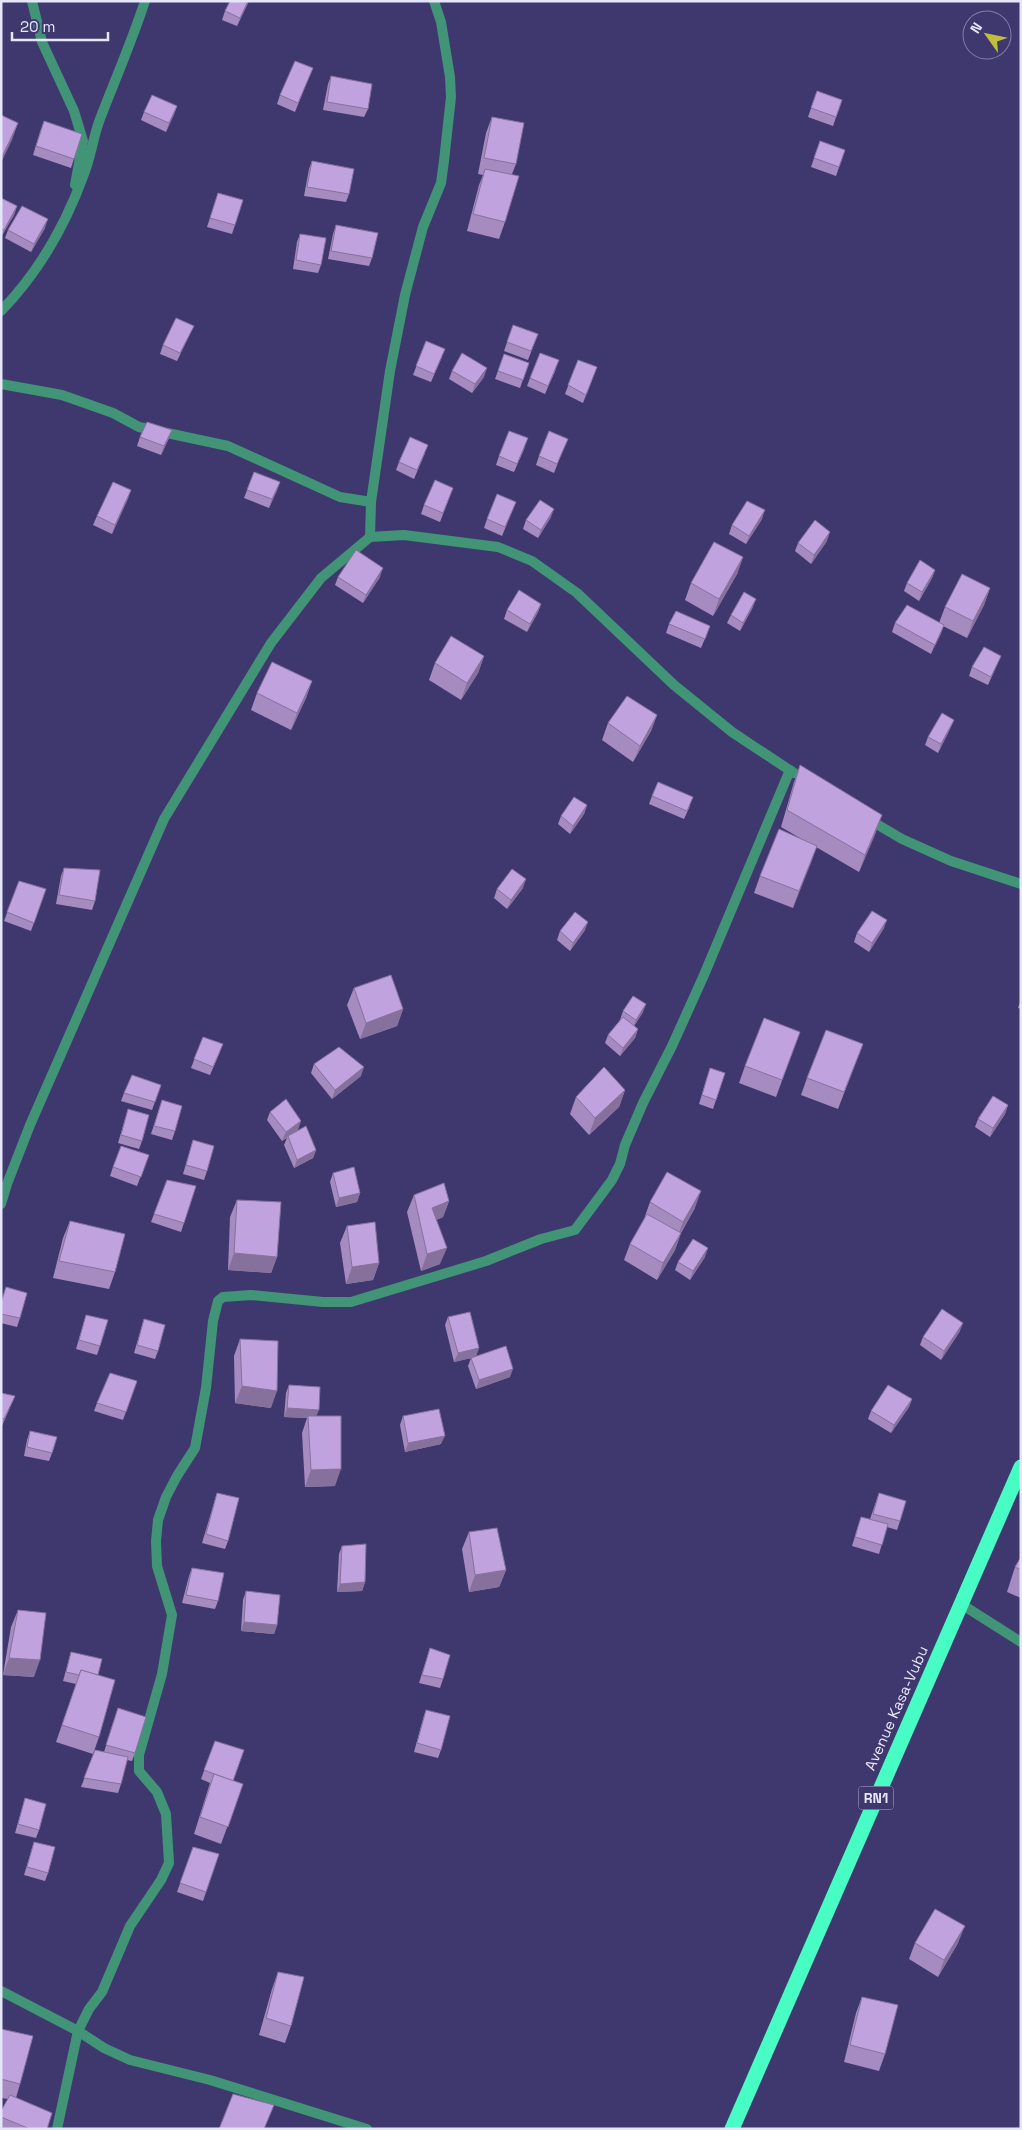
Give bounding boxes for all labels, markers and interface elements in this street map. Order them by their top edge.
scale bar [12,10,109,42]
north arrow [962,10,1012,60]
text: 20 m [20,17,55,36]
text: N [966,19,986,37]
street label: Avenue Kasa-Vubu [860,1643,932,1773]
road number: RN1 [858,1786,894,1810]

